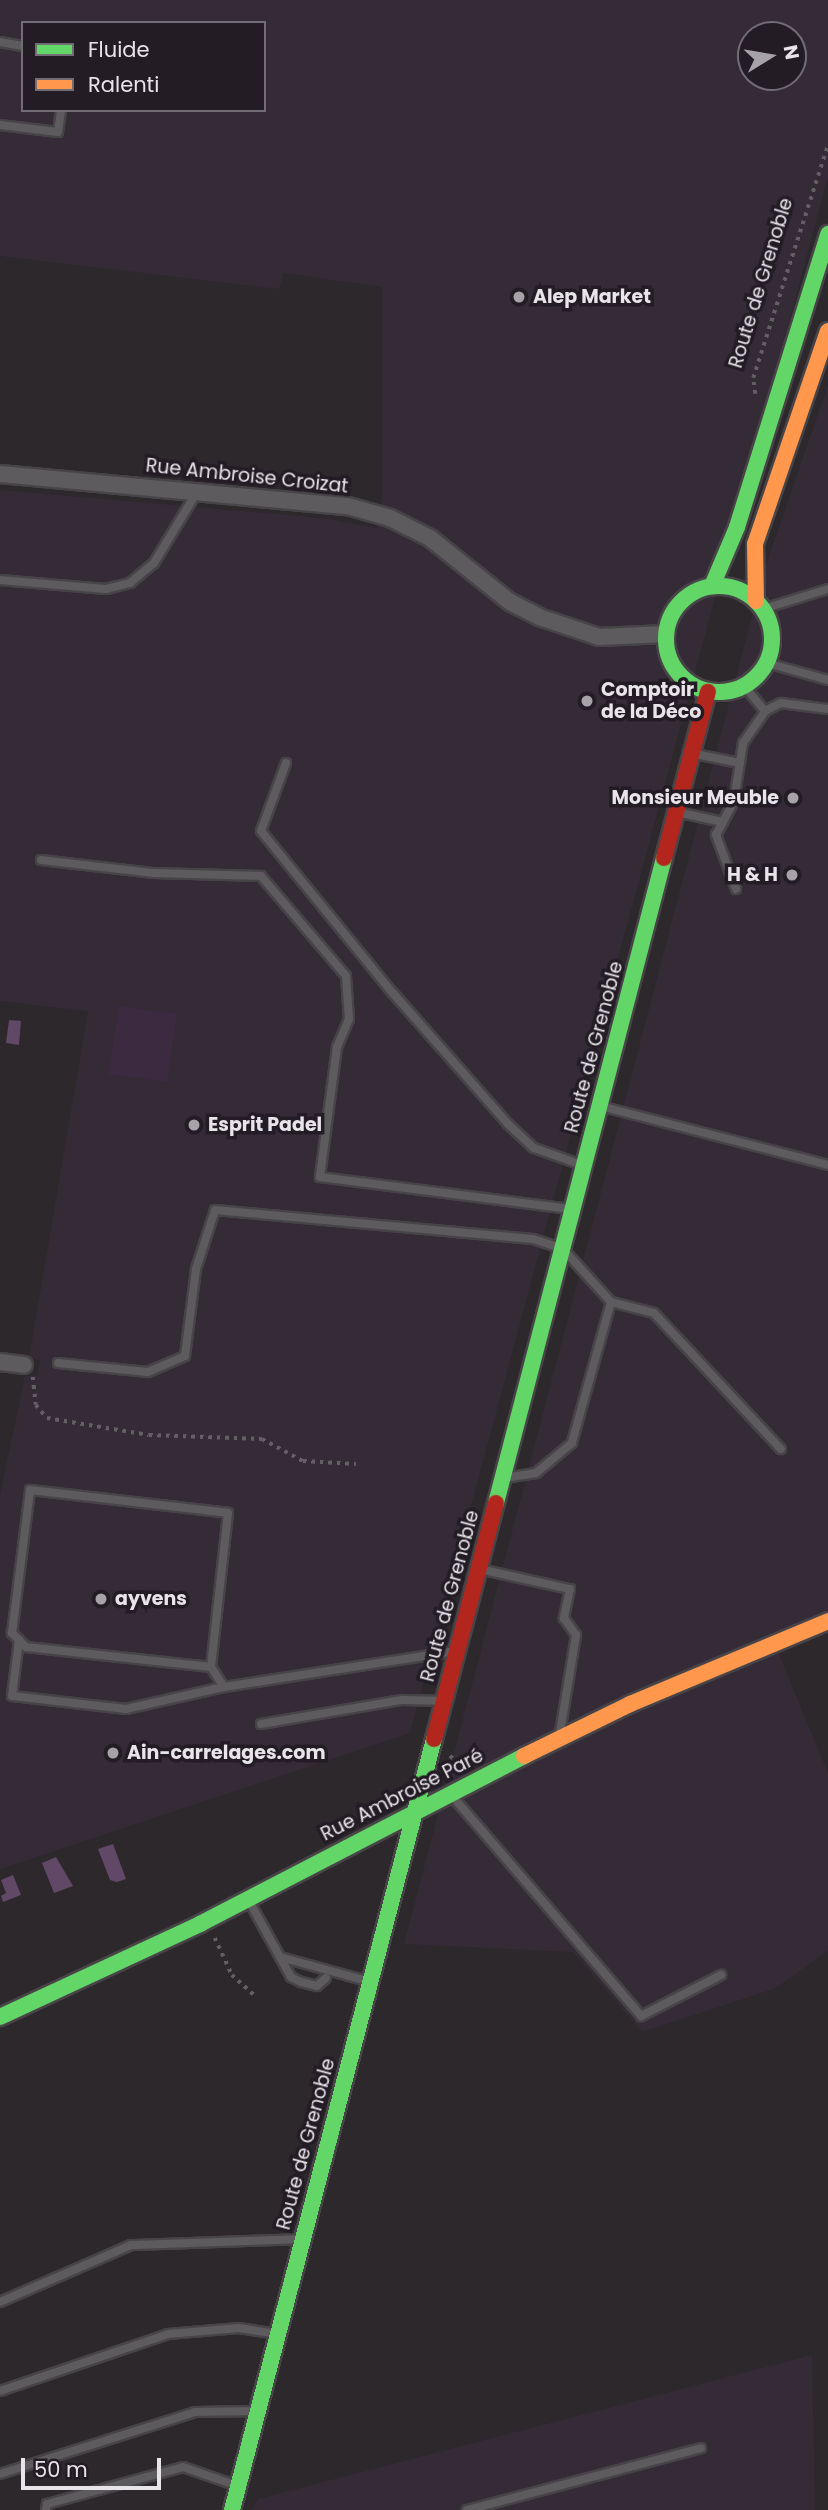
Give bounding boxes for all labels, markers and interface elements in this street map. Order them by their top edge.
legend [21,21,266,112]
north arrow [737,21,807,91]
text: Fluide [88,35,150,64]
text: N [777,43,806,62]
text: Ralenti [88,70,159,99]
street label: Route de Grenoble [724,195,798,371]
place label: Alep Market [533,286,651,308]
marker: Alep Market [511,289,527,305]
street label: Rue Ambroise Croizat [145,454,349,498]
place label: Comptoir de la Déco [601,679,701,723]
marker: Comptoir de la Déco [579,693,595,709]
place label: Monsieur Meuble [612,787,779,809]
marker: Monsieur Meuble [785,790,801,806]
place label: H & H [727,864,778,886]
marker: H & H [784,867,800,883]
street label: Route de Grenoble [560,959,628,1135]
place label: Esprit Padel [208,1114,322,1136]
marker: Esprit Padel [186,1117,202,1133]
street label: Route de Grenoble [416,1508,484,1684]
place label: ayvens [115,1588,187,1610]
marker: ayvens [93,1591,109,1607]
place label: Ain-carrelages.com [127,1742,326,1764]
street label: Rue Ambroise Paré [317,1744,487,1846]
marker: Ain-carrelages.com [105,1745,121,1761]
street label: Route de Grenoble [272,2056,340,2232]
scale bar [24,2444,164,2488]
text: 50 m [34,2455,88,2484]

